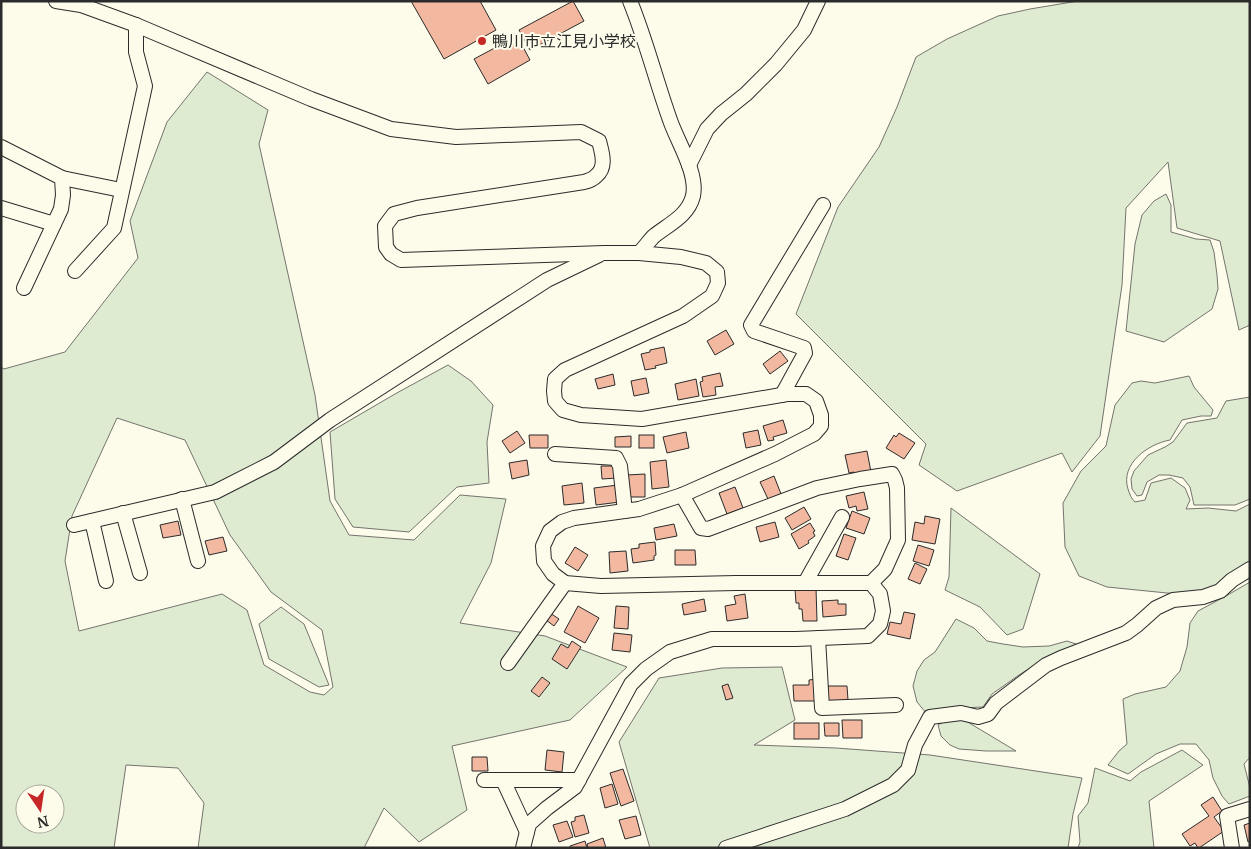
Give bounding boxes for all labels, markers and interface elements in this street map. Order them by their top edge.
place label: 鴨川市立江見小学校 [492,31,636,51]
marker: 鴨川市立江見小学校 [476,35,488,47]
north arrow [15,784,65,834]
text: N [36,812,50,832]

